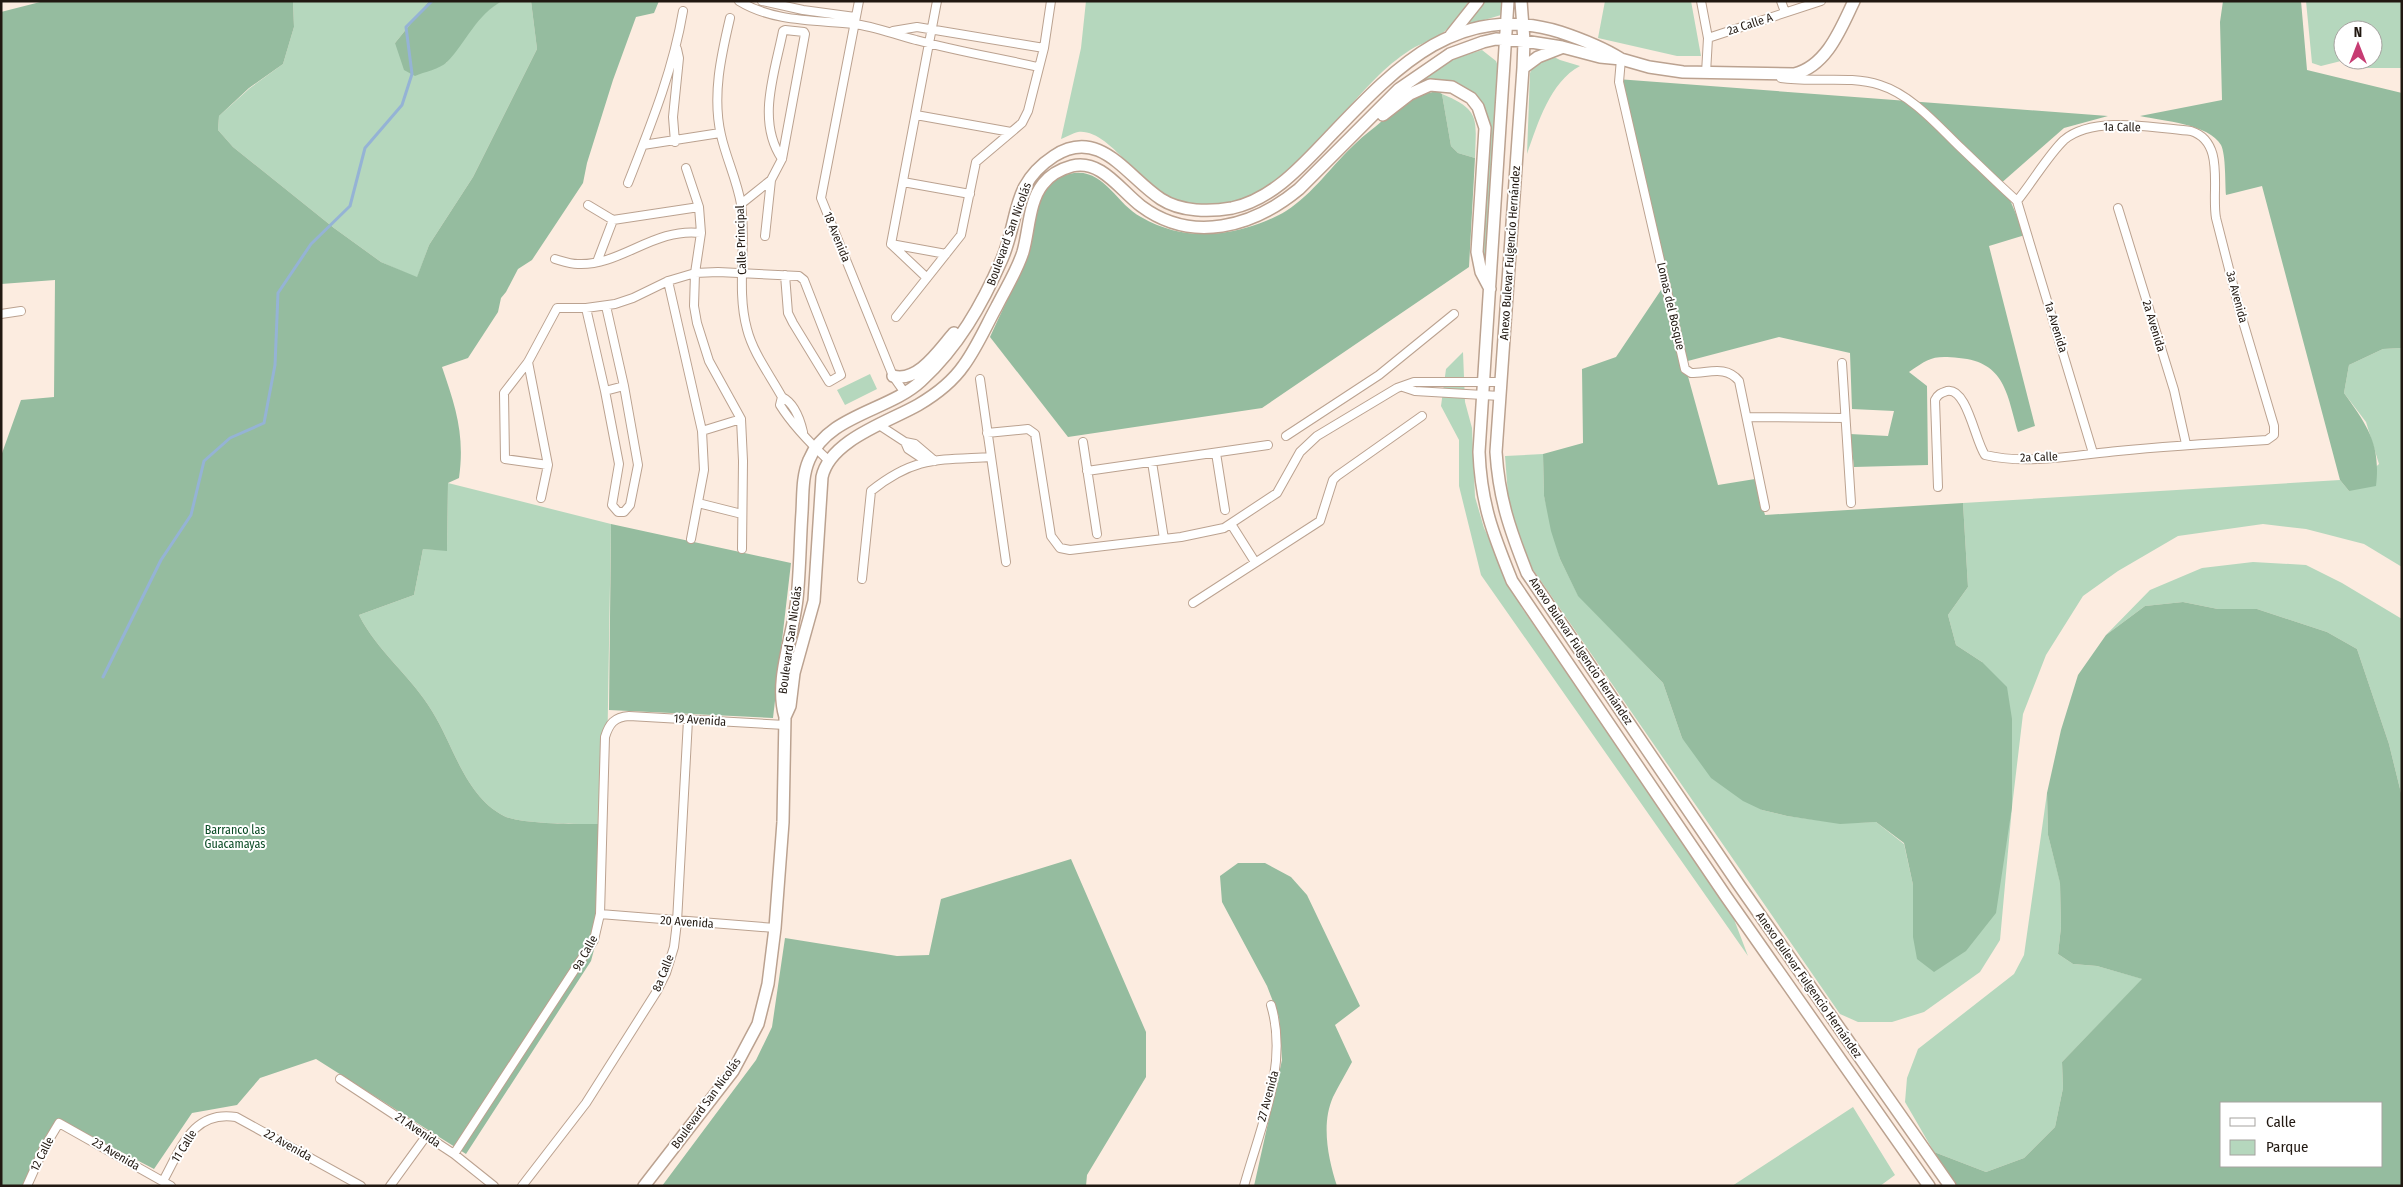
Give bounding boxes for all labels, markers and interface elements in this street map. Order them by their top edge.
street label: 2a Calle A [1726,10,1775,38]
north arrow [2333,20,2383,70]
text: N [2354,24,2362,41]
street label: 1a Calle [2103,120,2141,134]
street label: Anexo Bulevar Fulgencio Hernández [1497,165,1523,341]
street label: Boulevard San Nicolás [984,180,1034,288]
street label: Calle Principal [733,205,749,275]
street label: 18 Avenida [821,210,853,264]
street label: Lomas del Bosque [1654,261,1688,351]
street label: 3a Avenida [2223,269,2251,325]
street label: 2a Avenida [2140,299,2168,354]
street label: 1a Avenida [2042,300,2070,354]
street label: 2a Calle [2020,449,2058,465]
street label: Anexo Bulevar Fulgencio Hernández [1526,575,1636,728]
street label: Boulevard San Nicolás [775,585,805,695]
street label: 19 Avenida [673,711,727,729]
park label: Barranco las Guacamayas [205,823,265,851]
street label: Anexo Bulevar Fulgencio Hernández [1753,909,1865,1061]
street label: 20 Avenida [660,913,714,931]
street label: 9a Calle [570,933,600,973]
street label: 8a Calle [649,952,677,994]
street label: Boulevard San Nicolás [668,1055,744,1151]
street label: 27 Avenida [1254,1069,1282,1123]
legend [2220,1102,2383,1167]
street label: 21 Avenida [393,1110,443,1150]
text: Calle [2266,1113,2296,1131]
street label: 22 Avenida [262,1126,314,1164]
street label: 11 Calle [169,1127,200,1165]
street label: 12 Calle [27,1134,57,1174]
street label: 23 Avenida [90,1135,142,1173]
text: Parque [2266,1138,2309,1156]

